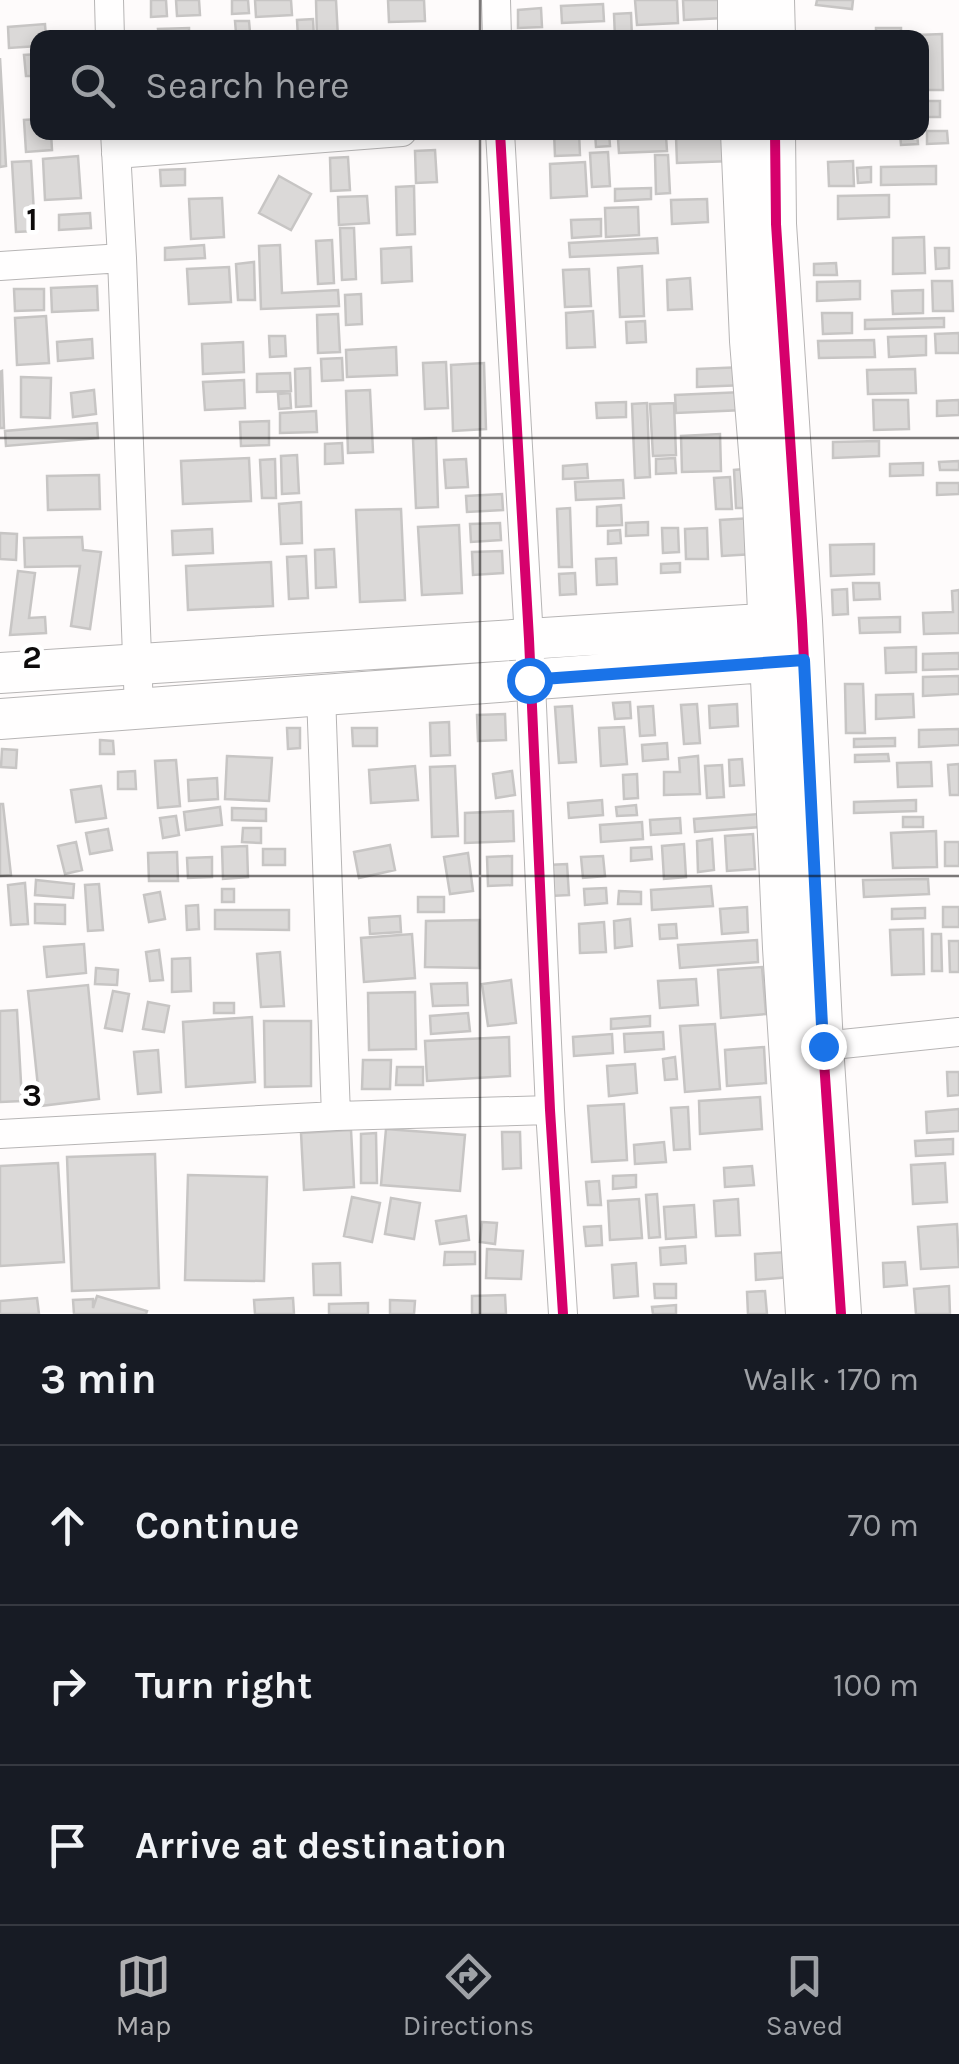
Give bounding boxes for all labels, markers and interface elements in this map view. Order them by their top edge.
search box [30,30,929,140]
icon: search [65,58,120,113]
text: Search here [145,63,349,108]
text: 1 [26,201,38,238]
text: 2 [22,639,42,676]
route start [507,658,553,704]
route end [801,1024,847,1070]
text: 3 [22,1077,42,1114]
text: 3 min [40,1354,157,1404]
text: Walk · 170 m [744,1361,919,1398]
icon: ahead [40,1498,95,1553]
text: Continue [135,1503,299,1548]
text: 70 m [847,1507,919,1544]
icon: right [40,1658,95,1713]
text: Turn right [135,1663,312,1708]
text: 100 m [833,1667,919,1704]
icon: arrive [40,1818,95,1873]
text: Arrive at destination [135,1823,507,1868]
tab: Map [116,1949,171,2042]
tab: Directions [403,1949,534,2042]
tab: Saved [766,1949,843,2042]

